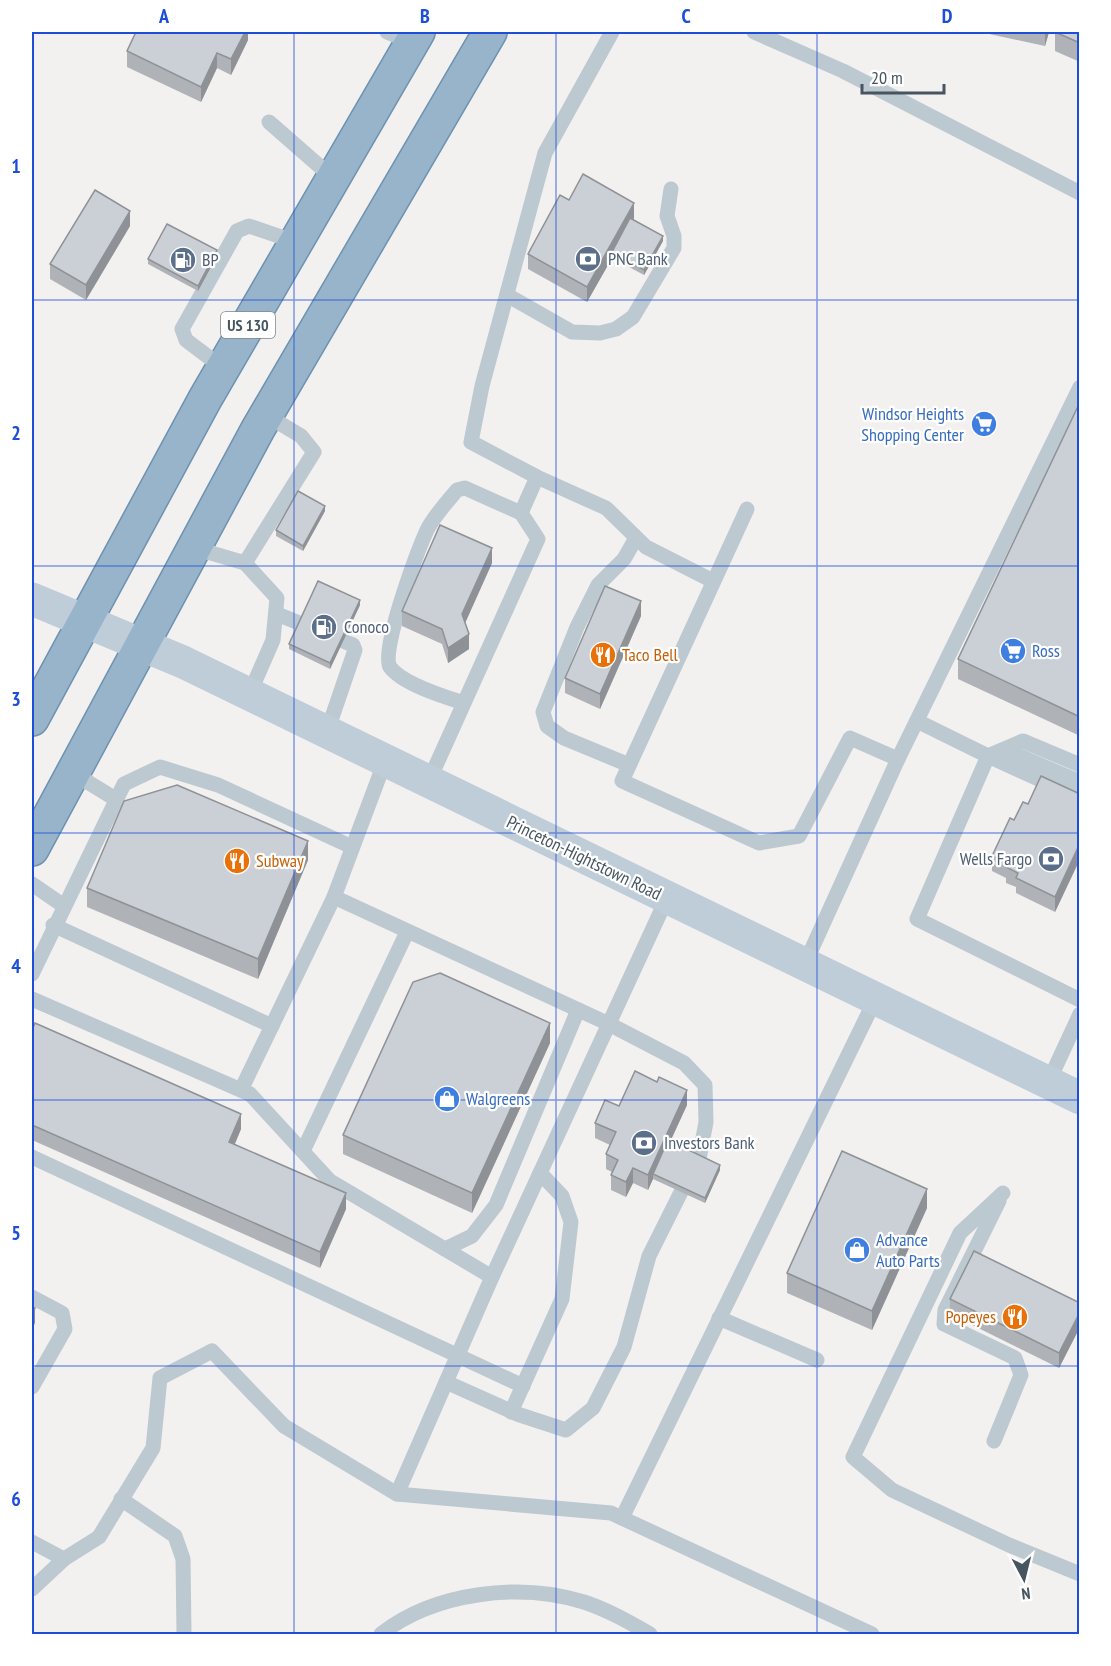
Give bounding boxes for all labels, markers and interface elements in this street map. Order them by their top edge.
text: A [158,3,170,29]
text: B [420,3,430,29]
text: C [681,3,691,29]
text: D [942,3,953,29]
scale bar [862,57,944,95]
text: 20 m [871,66,903,89]
text: 1 [11,153,21,179]
bank icon: PNC Bank [573,244,603,274]
fuel station icon: BP [168,245,198,275]
place label: PNC Bank [608,247,668,270]
place label: BP [202,248,219,271]
road number: US 130 [221,312,275,338]
place label: Windsor Heights Shopping Center [861,402,964,446]
supermarket icon: Windsor Heights Shopping Center [969,409,999,439]
text: 2 [11,420,21,446]
fuel station icon: Conoco [309,612,339,642]
place label: Conoco [344,615,389,638]
supermarket icon: Ross [998,636,1028,666]
place label: Ross [1032,639,1060,662]
restaurant icon: Taco Bell [588,640,618,670]
place label: Taco Bell [622,643,679,666]
text: 3 [11,686,21,712]
street label: Princeton-Hightstown Road [503,810,665,905]
bank icon: Wells Fargo [1036,844,1066,874]
restaurant icon: Subway [222,846,252,876]
place label: Wells Fargo [960,847,1032,870]
place label: Subway [256,849,304,872]
text: 4 [11,953,21,979]
shop icon: Walgreens [432,1084,462,1114]
place label: Walgreens [466,1087,530,1110]
bank icon: Investors Bank [629,1128,659,1158]
place label: Investors Bank [664,1131,755,1154]
text: 5 [11,1220,21,1246]
place label: Advance Auto Parts [876,1228,940,1272]
shop icon: Advance Auto Parts [842,1235,872,1265]
restaurant icon: Popeyes [1000,1302,1030,1332]
place label: Popeyes [945,1305,996,1328]
text: 6 [11,1486,21,1512]
north arrow [994,1549,1054,1609]
text: N [1020,1583,1031,1604]

